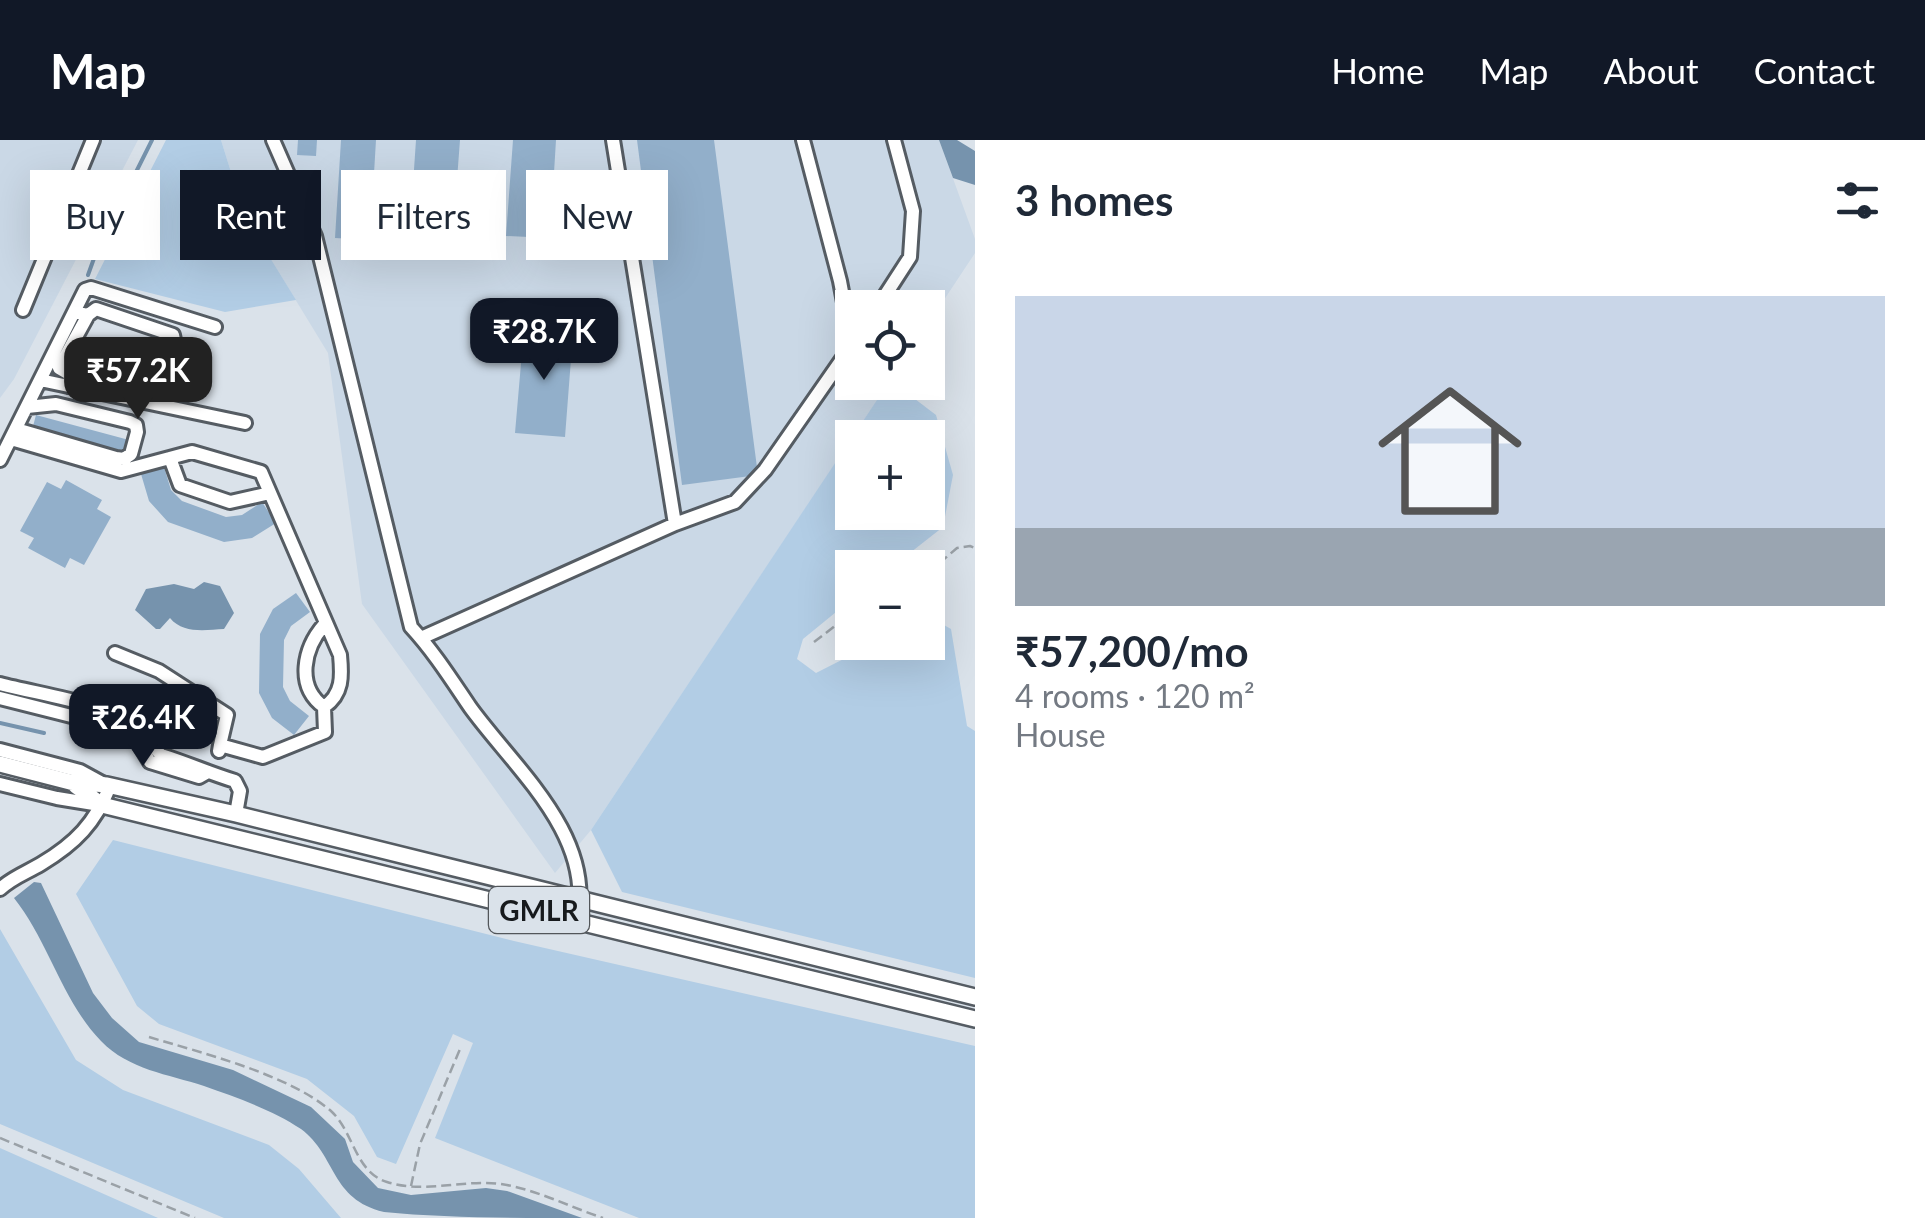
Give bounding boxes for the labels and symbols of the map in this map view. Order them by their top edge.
pin: ₹28.7K [463,298,625,383]
pin: ₹57.2K [57,337,219,422]
pin: ₹26.4K [62,684,224,769]
road number: GMLR [489,887,589,933]

